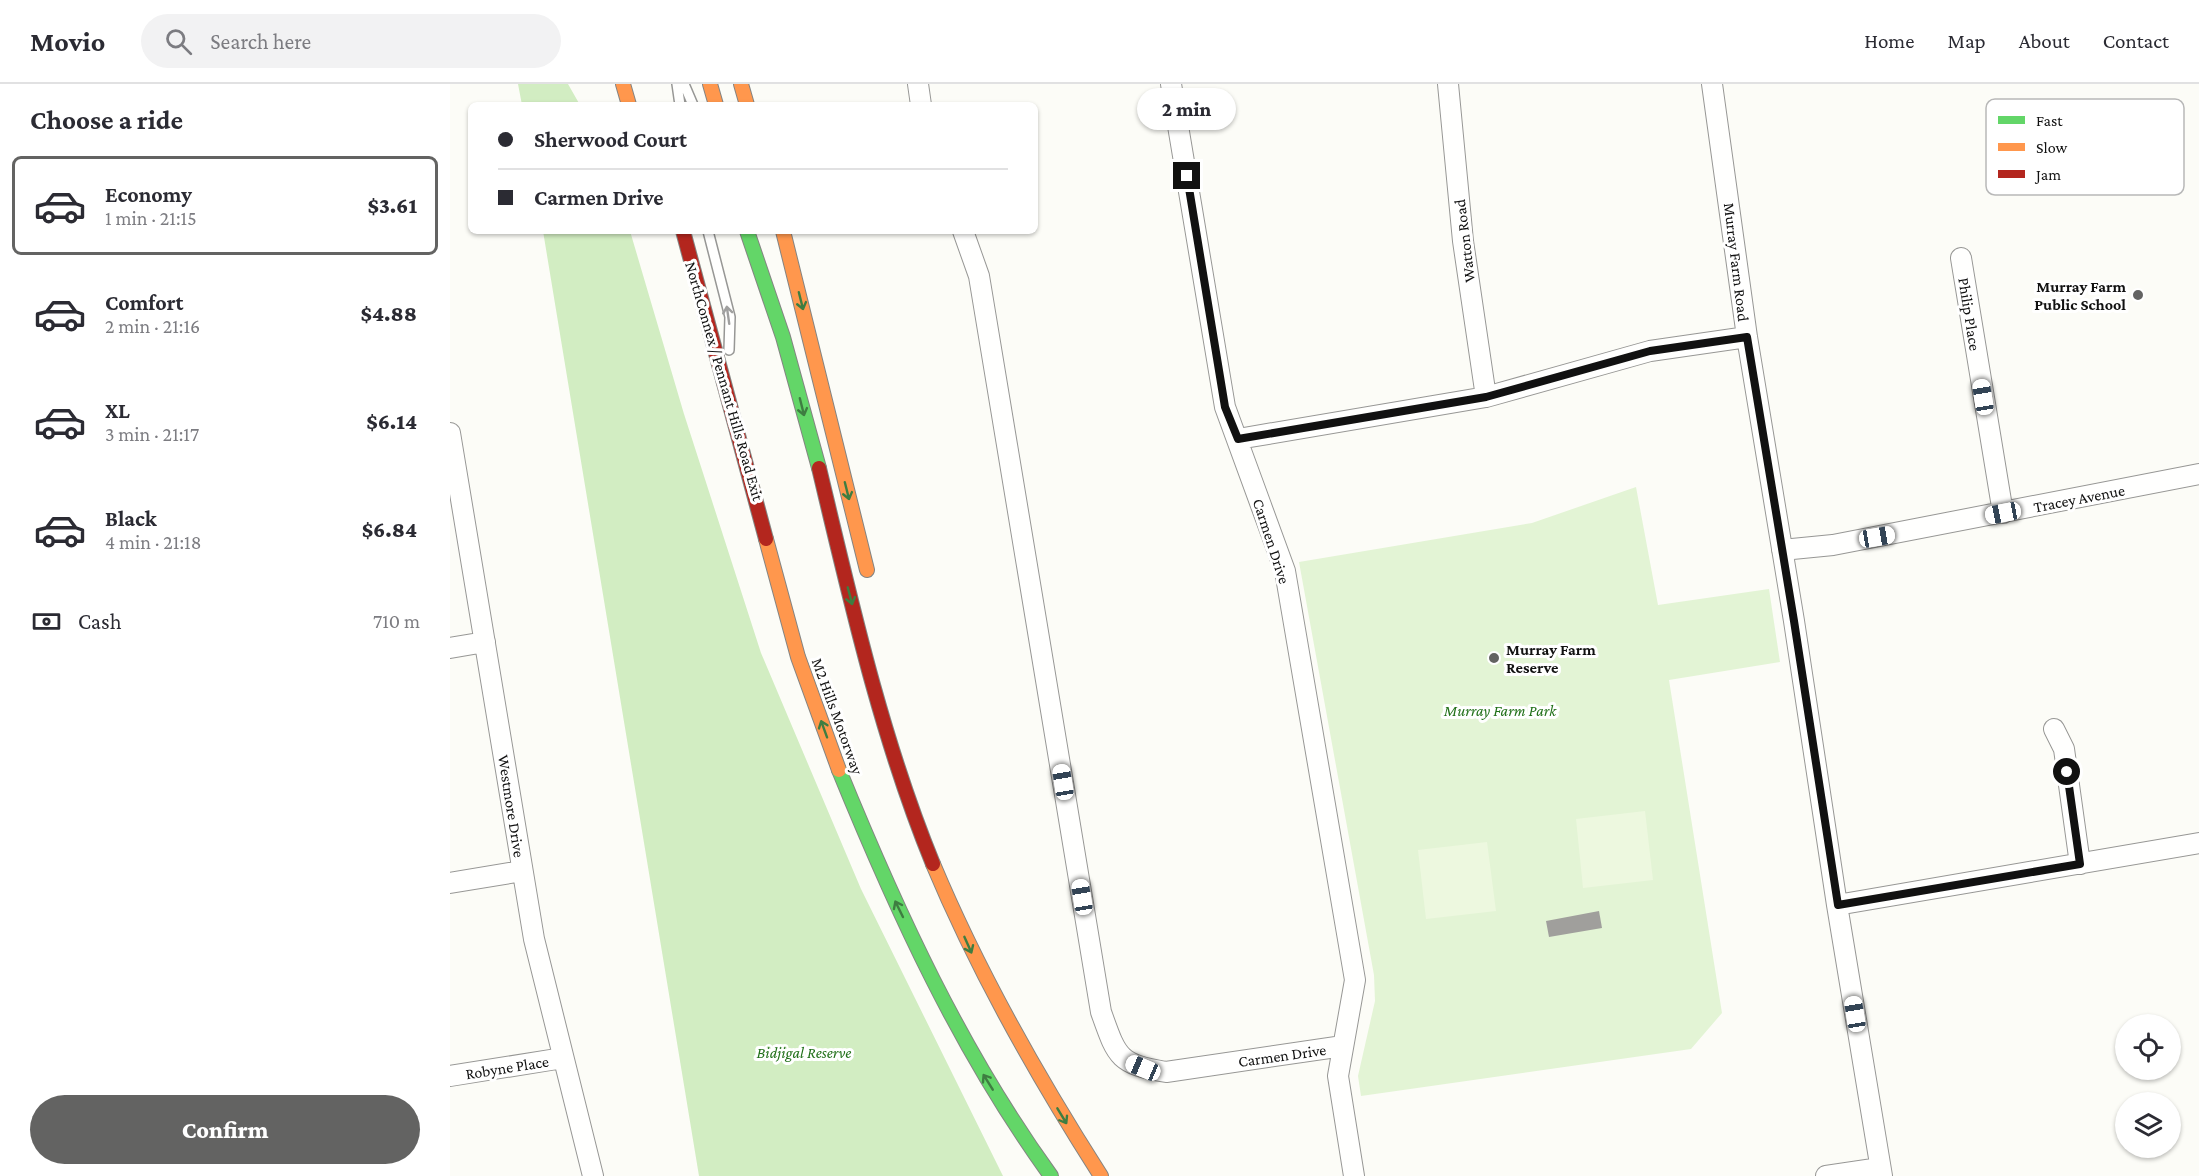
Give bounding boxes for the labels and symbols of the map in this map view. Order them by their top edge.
callout: 2 min [1138,89,1236,131]
legend [1986,99,2184,195]
text: Fast [2036,112,2063,129]
text: Slow [2036,139,2068,156]
route end [1173,162,1200,189]
text: Jam [2034,166,2061,184]
street label: Watton Road [1451,198,1478,284]
street label: Murray Farm Road [1720,202,1752,323]
street label: NorthConnex / Pennant Hills Road Exit [682,260,767,503]
street label: Philip Place [1954,276,1984,352]
place label: Murray Farm Public School [2034,278,2126,313]
marker: Murray Farm Public School [2131,288,2145,302]
one-way arrow [795,291,807,310]
one-way arrow [723,305,734,325]
car [1971,378,1995,416]
one-way arrow [797,397,809,416]
one-way arrow [842,481,854,500]
street label: Tracey Avenue [2032,481,2126,517]
street label: Carmen Drive [1250,496,1293,586]
car [1984,501,2022,525]
car [1858,525,1896,549]
one-way arrow [844,586,856,605]
place label: Murray Farm Reserve [1506,641,1596,676]
marker: Murray Farm Reserve [1487,651,1501,665]
street label: M2 Hills Motorway [808,656,867,778]
park label: Murray Farm Park [1443,702,1557,720]
one-way arrow [817,720,828,739]
street label: Westmore Drive [495,754,528,859]
route start [2053,758,2080,785]
car [1051,763,1075,801]
car [1070,878,1094,916]
one-way arrow [892,900,904,918]
one-way arrow [963,935,974,954]
car [1843,995,1867,1033]
street label: Carmen Drive [1237,1041,1327,1070]
park label: Bidjigal Reserve [757,1044,851,1062]
street label: Robyne Place [464,1053,550,1083]
car [1123,1053,1163,1083]
one-way arrow [982,1074,994,1091]
one-way arrow [1057,1107,1069,1124]

